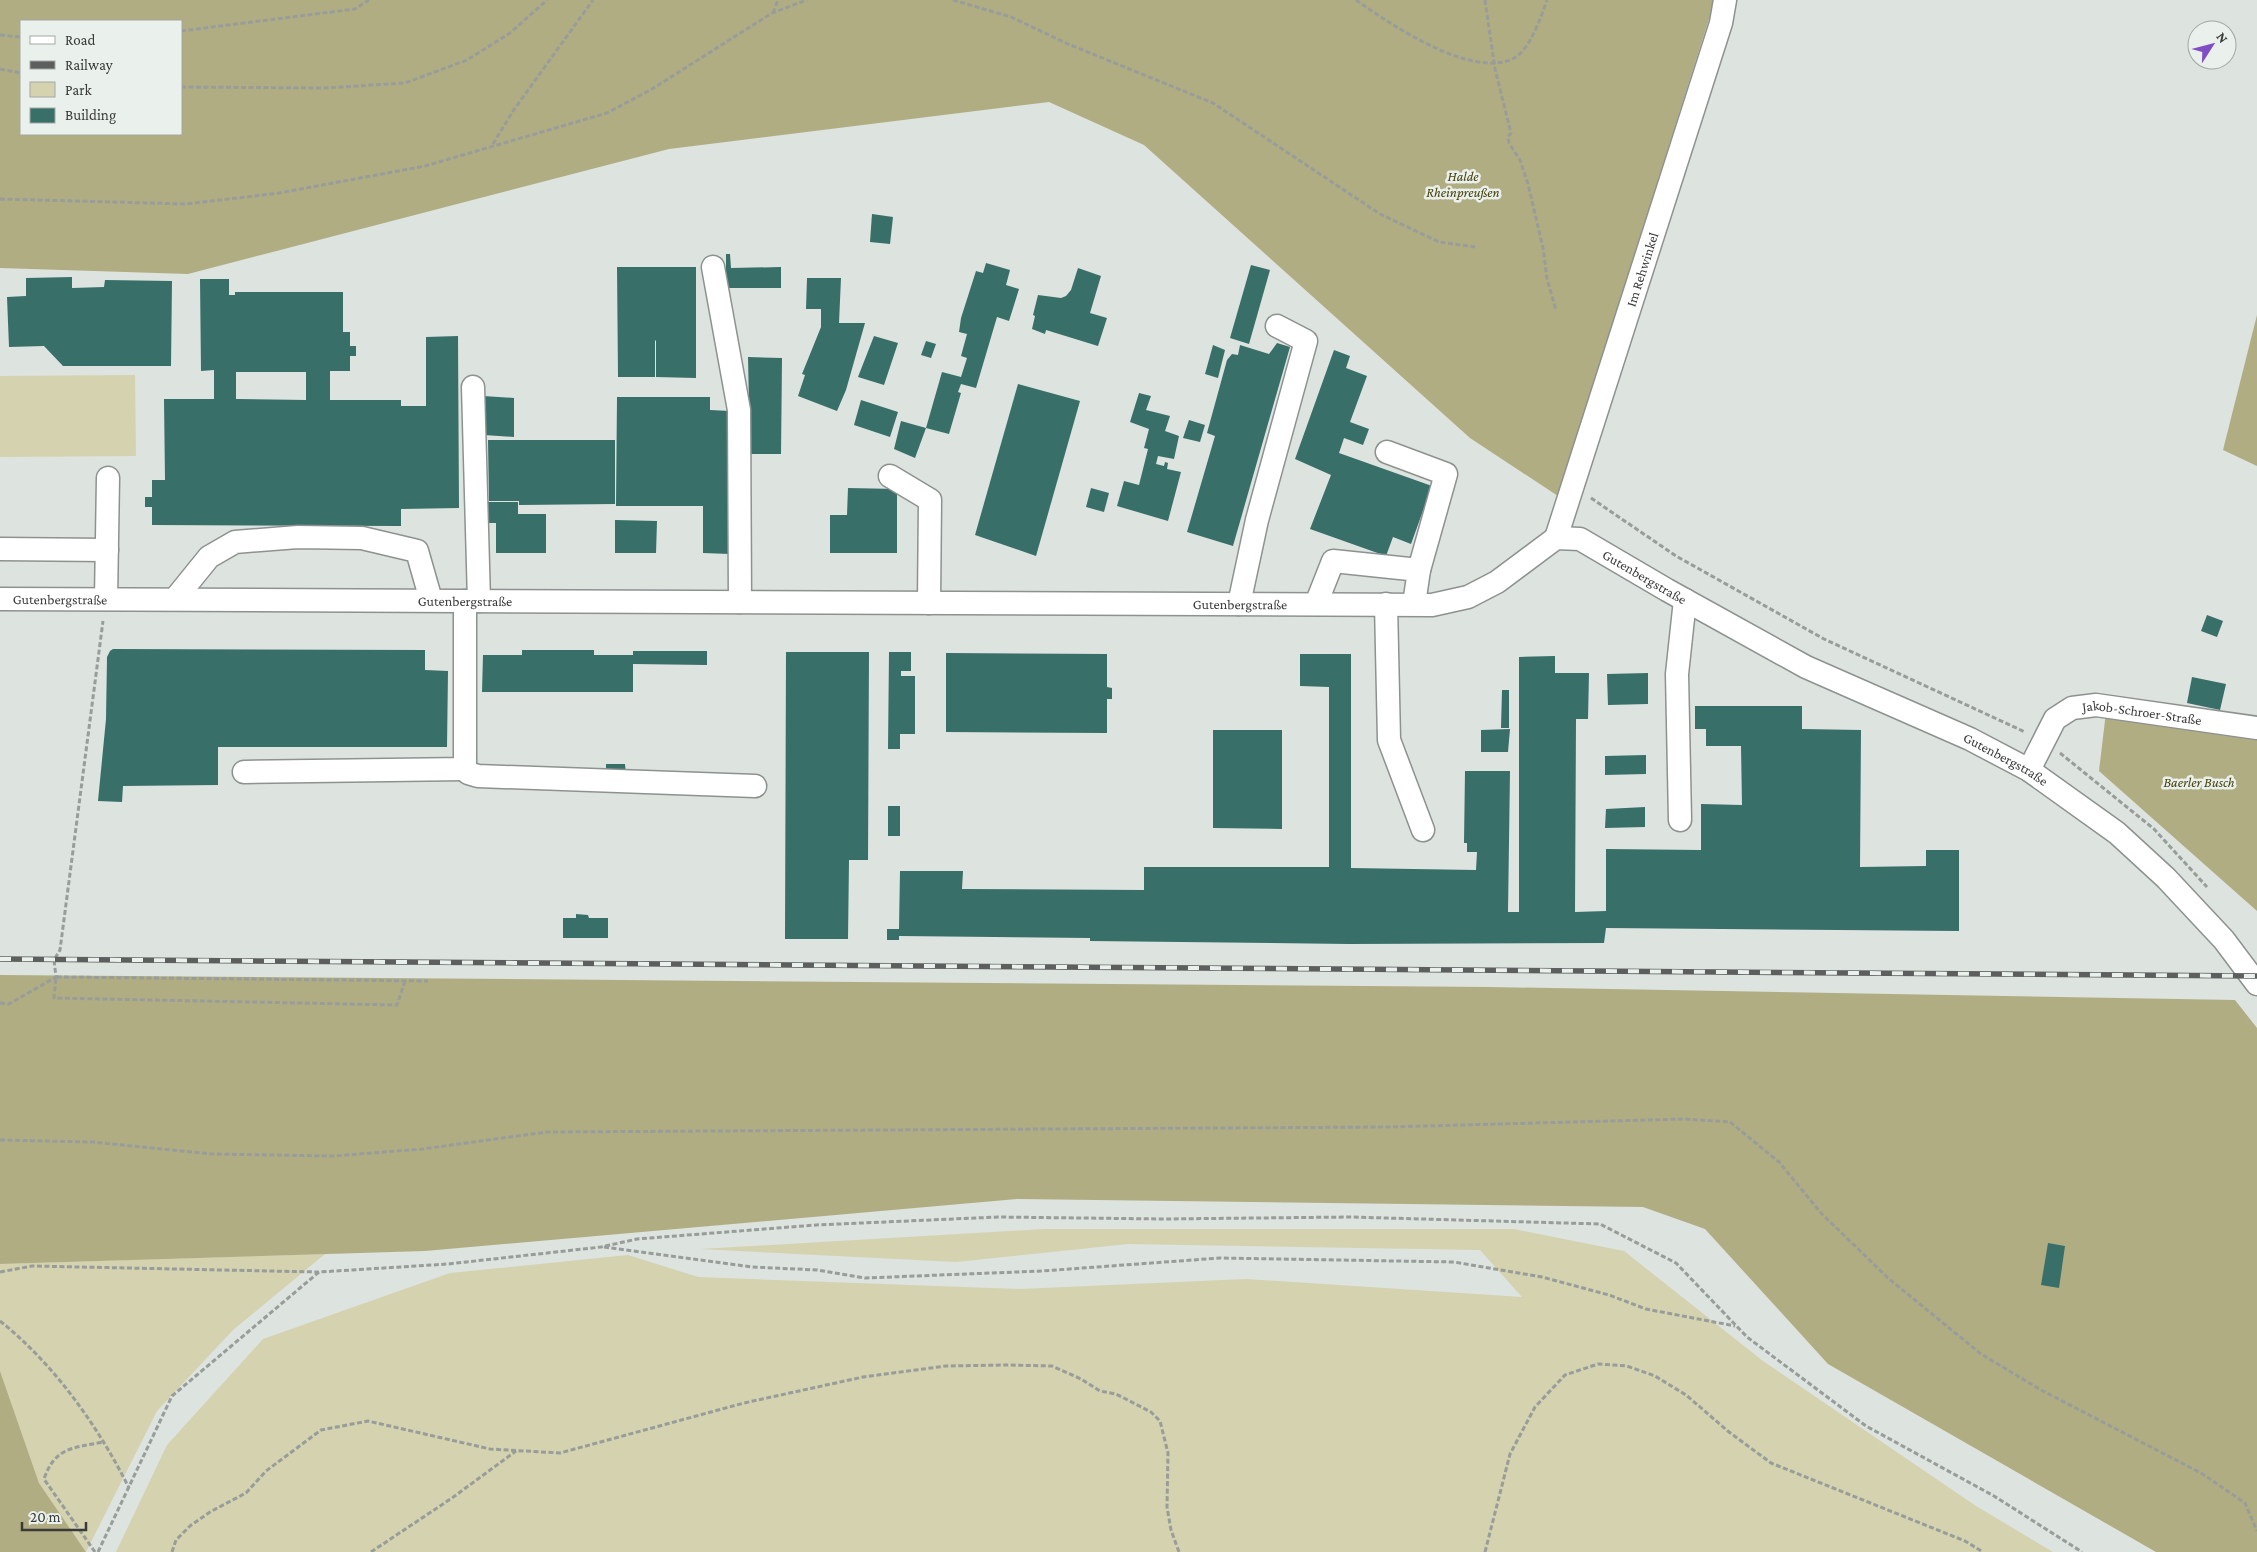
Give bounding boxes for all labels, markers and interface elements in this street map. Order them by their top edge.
legend [20,20,182,135]
north arrow [2187,20,2237,70]
text: N [2213,29,2232,46]
text: Road [65,32,96,48]
text: Railway [65,57,113,74]
text: Park [65,82,92,98]
text: Building [65,107,116,124]
park label: Halde Rheinpreußen [1426,168,1500,200]
street label: Im Rehwinkel [1623,230,1662,309]
street label: Gutenbergstraße [1600,546,1690,607]
street label: Gutenbergstraße [13,591,107,607]
street label: Gutenbergstraße [418,593,512,609]
street label: Gutenbergstraße [1193,596,1287,612]
street label: Jakob-Schroer-Straße [2079,697,2203,728]
street label: Gutenbergstraße [1961,729,2051,789]
park label: Baerler Busch [2163,774,2235,790]
scale bar [22,1500,86,1532]
text: 20 m [30,1509,61,1525]

